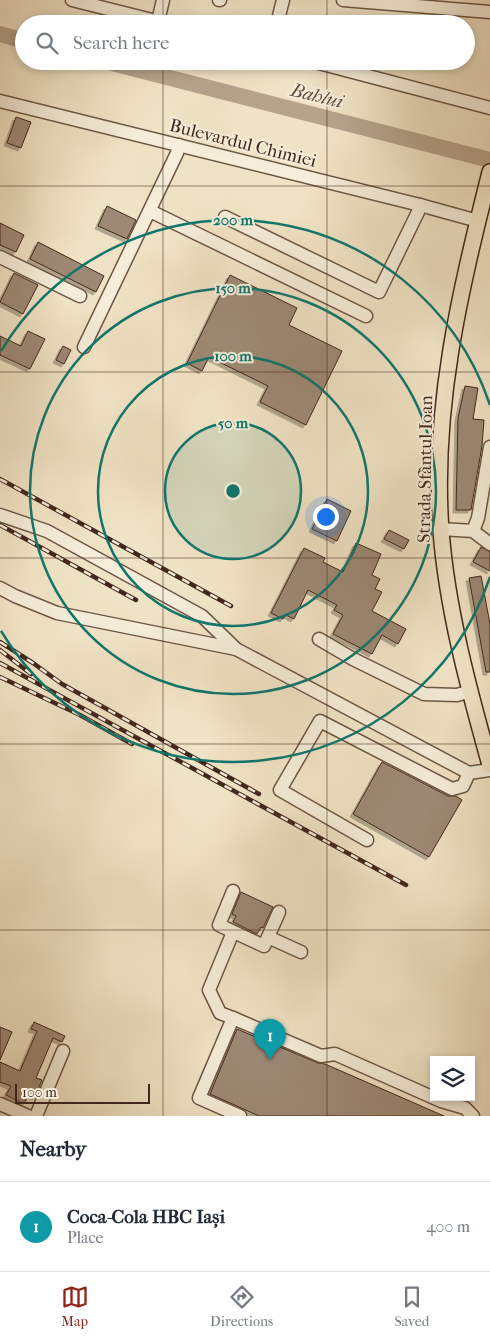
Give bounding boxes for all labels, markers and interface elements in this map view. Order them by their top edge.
search box [15,15,475,70]
icon: search [33,29,61,57]
text: Search here [73,32,169,54]
water label: Bahlui [287,79,347,113]
street label: Bulevardul Chimiei [167,115,319,172]
text: 200 m [213,211,253,229]
text: 150 m [215,279,251,297]
text: 100 m [214,347,252,365]
street label: Strada Sfântul Ioan [414,394,437,543]
text: 50 m [218,414,249,432]
centre of rings [224,482,242,500]
your location [313,504,339,530]
pin: 1 [254,1019,286,1060]
map controls [430,1056,475,1101]
button: layers [430,1056,475,1101]
scale bar [15,1081,150,1104]
text: 100 m [22,1084,57,1101]
text: Nearby [20,1137,86,1161]
text: Coca-Cola HBC Iași [67,1206,225,1228]
text: 1 [33,1217,39,1236]
text: 400 m [426,1217,470,1236]
text: Place [67,1228,103,1247]
tab: Map [61,1283,89,1330]
tab: Directions [210,1283,273,1330]
tab: Saved [395,1283,429,1330]

